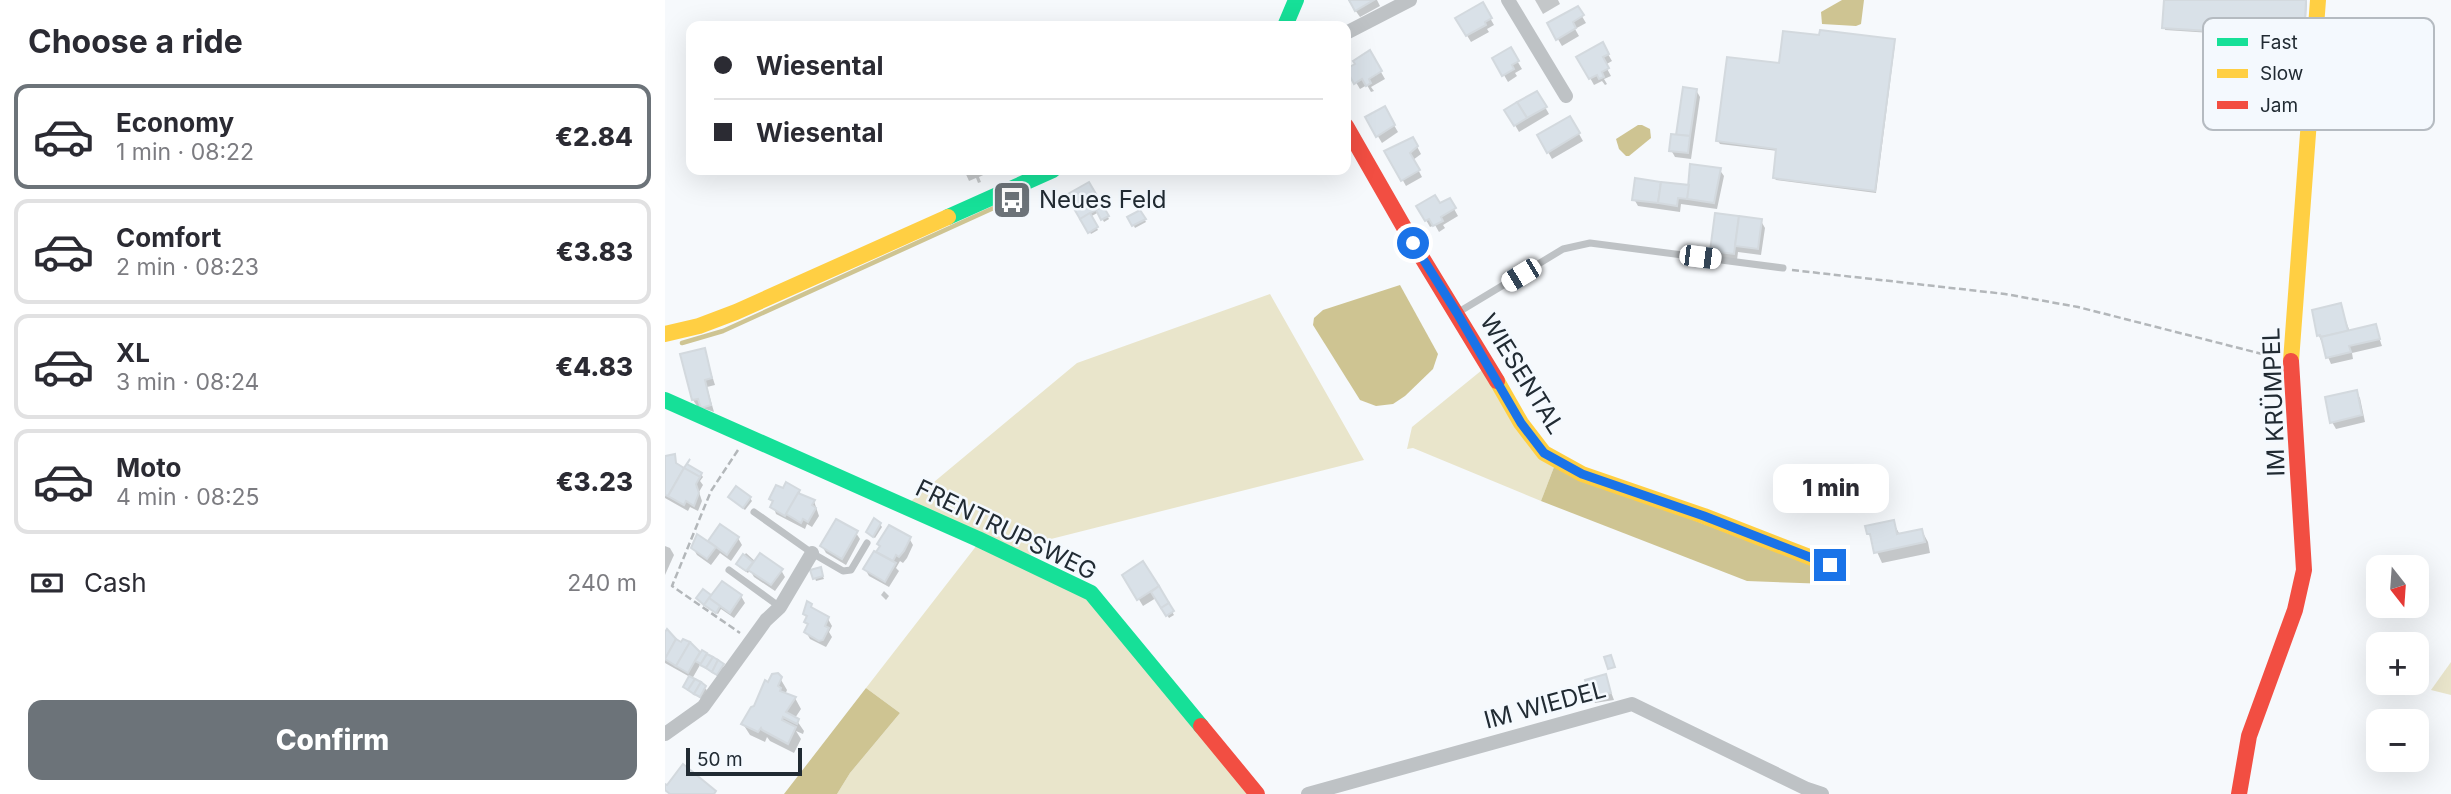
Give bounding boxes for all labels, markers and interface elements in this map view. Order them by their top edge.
legend [2203,18,2434,130]
text: Choose a ride [28,22,243,61]
text: Fast [2260,31,2298,54]
text: Wiesental [756,50,884,81]
text: Slow [2260,62,2303,85]
text: Jam [2260,94,2298,117]
icon: car [32,105,95,168]
text: Economy [116,107,234,138]
text: Wiesental [756,117,884,148]
text: €2.84 [555,121,633,152]
text: 1 min · 08:22 [116,138,254,166]
bus stop icon: Neues Feld [991,179,1033,221]
place label: Neues Feld [1039,185,1166,214]
icon: car [32,220,95,283]
text: Comfort [116,222,221,253]
route start [1397,227,1429,259]
text: €3.83 [556,236,633,267]
car [1678,244,1723,270]
text: 2 min · 08:23 [116,253,259,281]
car [1498,255,1545,295]
street label: WIESENTAL [1474,308,1571,439]
street label: IM KRÜMPEL [2256,327,2291,477]
icon: car [32,335,95,398]
text: XL [116,337,150,368]
text: €4.83 [555,351,633,382]
text: 3 min · 08:24 [116,368,259,396]
icon: car [32,450,95,513]
text: Moto [116,452,181,483]
callout: 1 min [1772,463,1888,512]
text: €3.23 [556,466,633,497]
street label: FRENTRUPSWEG [911,473,1101,586]
text: 1 min [1802,474,1860,502]
text: 4 min · 08:25 [116,483,260,511]
route end [1814,549,1846,581]
north arrow [2366,555,2429,618]
map controls [2366,555,2429,772]
icon: cash [28,564,66,602]
text: Cash [84,567,147,598]
text: 240 m [567,569,637,597]
button: + [2366,632,2429,695]
street label: IM WIEDEL [1481,674,1609,735]
button: Confirm [28,700,637,780]
button: − [2366,709,2429,772]
scale bar [686,745,801,777]
text: 50 m [697,748,743,771]

